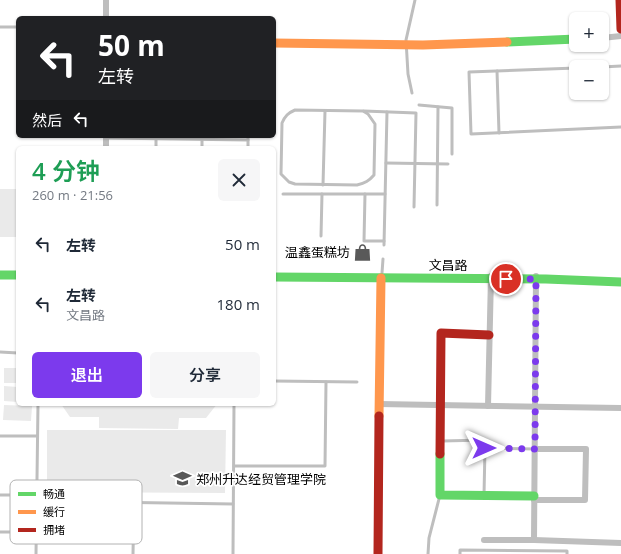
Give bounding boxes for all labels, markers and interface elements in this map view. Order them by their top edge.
map controls [569,12,609,100]
button: + [569,12,609,52]
text: 50 m [98,26,165,64]
icon: left [32,32,84,84]
button: − [569,60,609,100]
text: 左转 [98,64,134,88]
icon: left [70,108,92,130]
text: 然后 [32,110,62,130]
text: 4 分钟 [32,154,100,187]
button: close [218,159,260,201]
text: 260 m · 21:56 [32,186,113,204]
icon: left [32,233,54,255]
text: 50 m [225,234,260,254]
text: 左转 [66,235,96,255]
shop icon: 温鑫蛋糕坊 [353,242,373,262]
place label: 温鑫蛋糕坊 [285,243,350,261]
street label: 文昌路 [428,256,468,274]
pin [489,262,523,296]
icon: arrive [495,268,517,290]
text: 左转 [66,285,96,305]
icon: left [32,293,54,315]
text: 180 m [216,294,260,314]
text: 文昌路 [66,306,105,324]
button: 退出 [32,352,142,398]
button: 分享 [150,352,260,398]
position arrow [463,427,505,469]
school or university icon: 郑州升达经贸管理学院 [173,469,193,489]
place label: 郑州升达经贸管理学院 [196,470,326,488]
legend [10,480,142,544]
text: 畅通 [43,486,65,501]
text: 缓行 [43,504,65,519]
text: 拥堵 [43,522,65,537]

